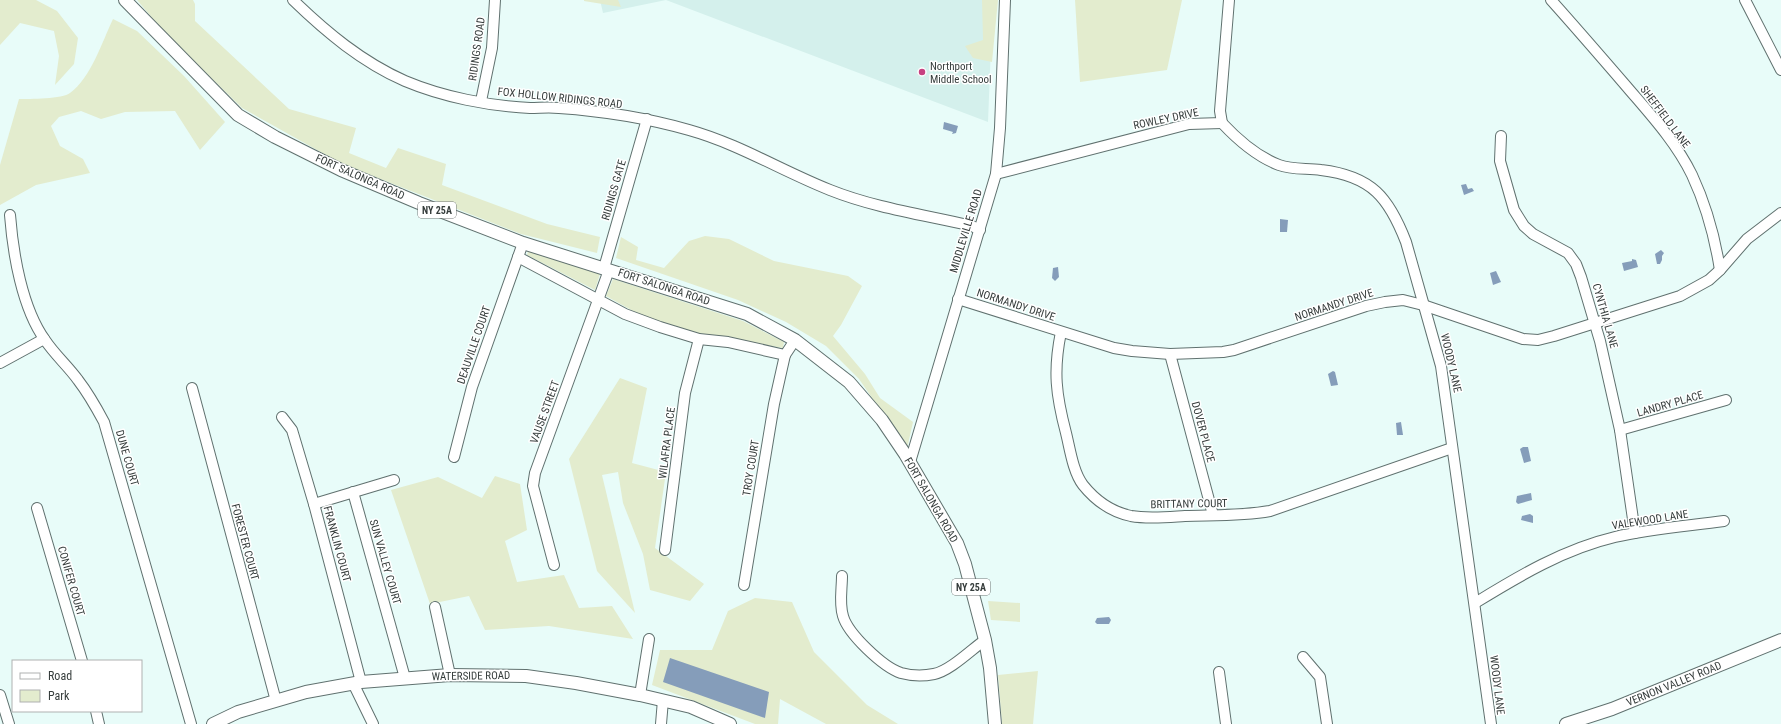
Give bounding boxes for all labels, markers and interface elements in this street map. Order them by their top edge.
street label: RIDINGS ROAD [466,16,488,82]
place label: Northport Middle School [930,60,992,86]
marker: Northport Middle School [917,67,927,77]
street label: SHEFFIELD LANE [1637,83,1693,151]
street label: FOX HOLLOW RIDINGS ROAD [497,85,623,111]
street label: ROWLEY DRIVE [1132,106,1200,132]
street label: FORT SALONGA ROAD [313,152,407,202]
street label: RIDINGS GATE [599,158,629,222]
street label: MIDDLEVILLE ROAD [947,188,985,274]
road number: NY 25A [418,202,456,218]
street label: FORT SALONGA ROAD [616,266,712,308]
street label: CYNTHIA LANE [1590,282,1621,350]
street label: NORMANDY DRIVE [975,286,1057,324]
street label: NORMANDY DRIVE [1293,286,1375,324]
street label: DEAUVILLE COURT [455,304,494,386]
street label: WOODY LANE [1438,332,1464,394]
street label: VAUSE STREET [528,379,562,445]
street label: LANDRY PLACE [1635,388,1705,420]
street label: DOVER PLACE [1189,400,1217,464]
street label: WILAFRA PLACE [656,406,678,480]
street label: DUNE COURT [113,429,141,488]
street label: TROY COURT [740,439,762,497]
street label: FORT SALONGA ROAD [901,455,961,545]
street label: BRITTANY COURT [1150,497,1228,511]
street label: FORESTER COURT [229,502,262,582]
street label: FRANKLIN COURT [321,505,353,584]
street label: VALEWOOD LANE [1611,507,1690,532]
street label: SUN VALLEY COURT [367,518,403,606]
street label: CONIFER COURT [55,545,87,618]
road number: NY 25A [952,579,990,595]
street label: WOODY LANE [1487,654,1507,716]
street label: VERNON VALLEY ROAD [1624,659,1724,709]
legend [12,660,142,712]
text: Road [48,669,72,683]
street label: WATERSIDE ROAD [432,669,510,683]
text: Park [48,689,70,703]

